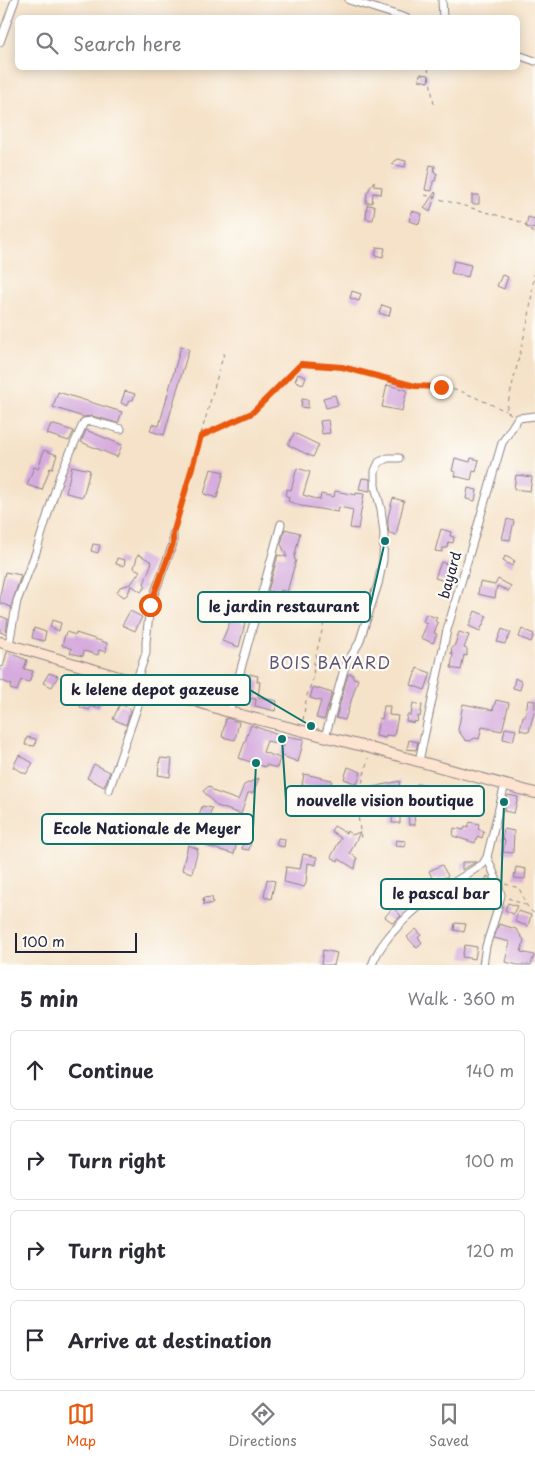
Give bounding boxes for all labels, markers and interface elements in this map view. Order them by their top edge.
search box [15,15,520,70]
icon: search [33,29,61,57]
text: Search here [73,29,182,57]
route end [430,376,453,399]
street label: bayard [433,548,466,601]
callout: le jardin restaurant [198,592,370,622]
route start [139,594,162,617]
text: le jardin restaurant [208,594,360,617]
district label: BOIS BAYARD [269,650,391,674]
callout: k lelene depot gazeuse [61,675,250,705]
text: k lelene depot gazeuse [71,677,239,700]
callout: nouvelle vision boutique [286,786,484,816]
text: nouvelle vision boutique [296,788,474,811]
callout: Ecole Nationale de Meyer [42,814,253,844]
text: Ecole Nationale de Meyer [53,816,241,839]
callout: le pascal bar [381,879,501,909]
text: le pascal bar [392,881,490,904]
scale bar [15,930,138,953]
text: 100 m [22,931,65,952]
text: 5 min [20,982,78,1014]
text: Walk · 360 m [408,986,515,1010]
icon: ahead [21,1056,49,1084]
text: Continue [68,1056,154,1084]
text: 140 m [466,1058,514,1082]
icon: right [21,1146,49,1174]
text: Turn right [68,1146,166,1174]
text: 100 m [465,1148,514,1172]
icon: right [21,1236,49,1264]
text: Turn right [68,1236,166,1264]
text: 120 m [467,1238,514,1262]
icon: arrive [21,1326,49,1354]
text: Arrive at destination [68,1326,272,1354]
tab: Map [66,1400,96,1451]
tab: Directions [229,1400,297,1451]
tab: Saved [429,1400,469,1451]

